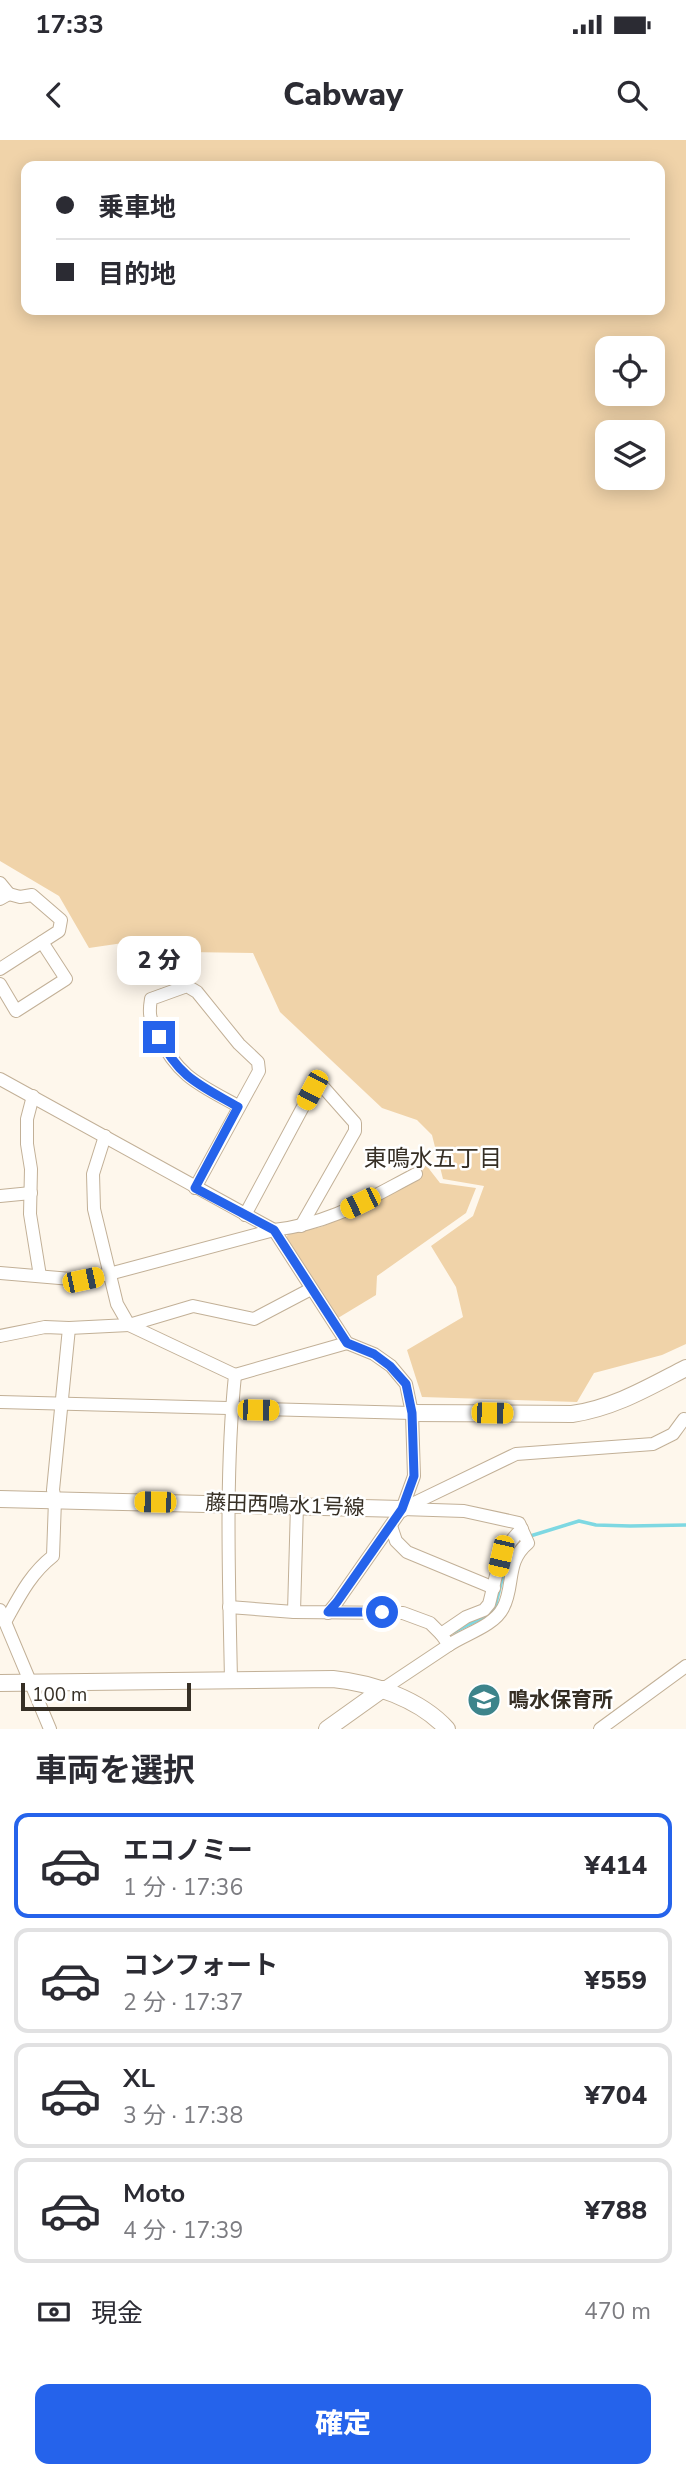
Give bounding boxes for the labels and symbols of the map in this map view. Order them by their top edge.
callout: 2 分 [117,936,201,984]
route end [143,1021,175,1053]
car [293,1067,332,1113]
district label: 東鳴水五丁目 [364,1143,502,1174]
car [337,1184,384,1222]
car [61,1265,106,1295]
car [237,1399,280,1421]
car [471,1402,514,1424]
street label: 藤田西鳴水1号線 [205,1488,365,1522]
car [134,1491,177,1513]
car [487,1533,516,1579]
route start [366,1596,398,1628]
scale bar [21,1680,191,1712]
school or university icon: 鳴水保育所 [465,1681,503,1719]
place label: 鳴水保育所 [508,1686,613,1714]

